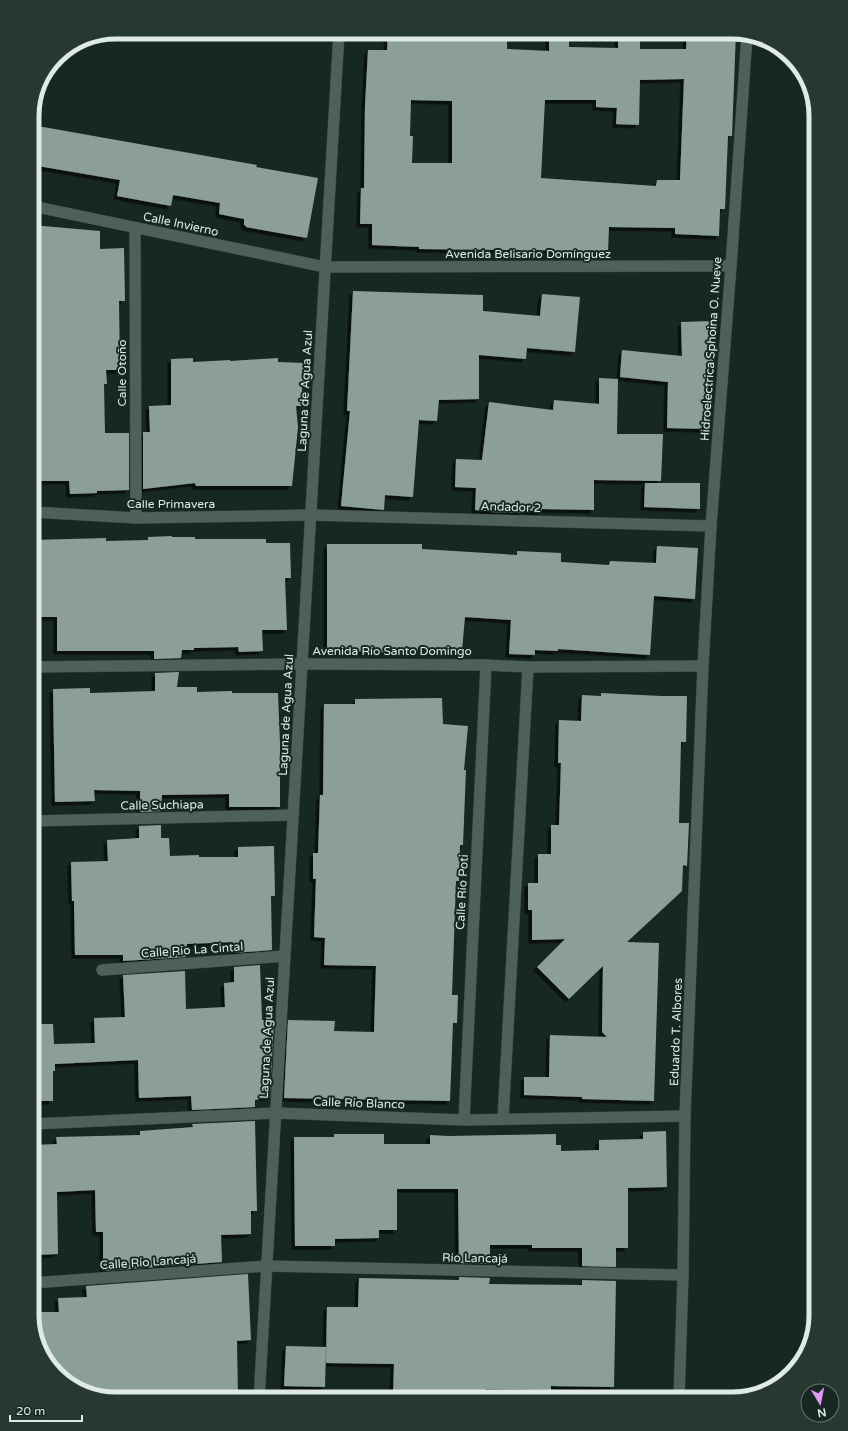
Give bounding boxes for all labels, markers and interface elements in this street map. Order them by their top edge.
street label: Calle Invierno [142,209,220,239]
street label: Avenida Belisario Domínguez [445,247,611,261]
street label: Hidroelectrica Sphoina O. Nueve [698,256,724,442]
street label: Laguna de Agua Azul [295,330,315,452]
street label: Calle Otoño [115,339,129,407]
street label: Calle Primavera [127,497,215,511]
street label: Andador 2 [480,499,542,515]
street label: Avenida Río Santo Domingo [312,644,472,658]
street label: Laguna de Agua Azul [276,654,296,776]
street label: Calle Suchiapa [120,797,204,813]
street label: Calle Río Poti [453,854,471,930]
street label: Calle Río La Cintal [140,939,244,961]
street label: Laguna de Agua Azul [257,977,277,1099]
street label: Eduardo T. Albores [667,977,685,1086]
street label: Calle Río Blanco [313,1094,405,1112]
street label: Río Lancajá [442,1250,508,1266]
street label: Calle Río Lancajá [99,1252,197,1272]
north arrow [800,1383,840,1423]
scale bar [10,1397,82,1423]
text: 20 m [16,1404,45,1418]
text: N [816,1405,827,1420]

